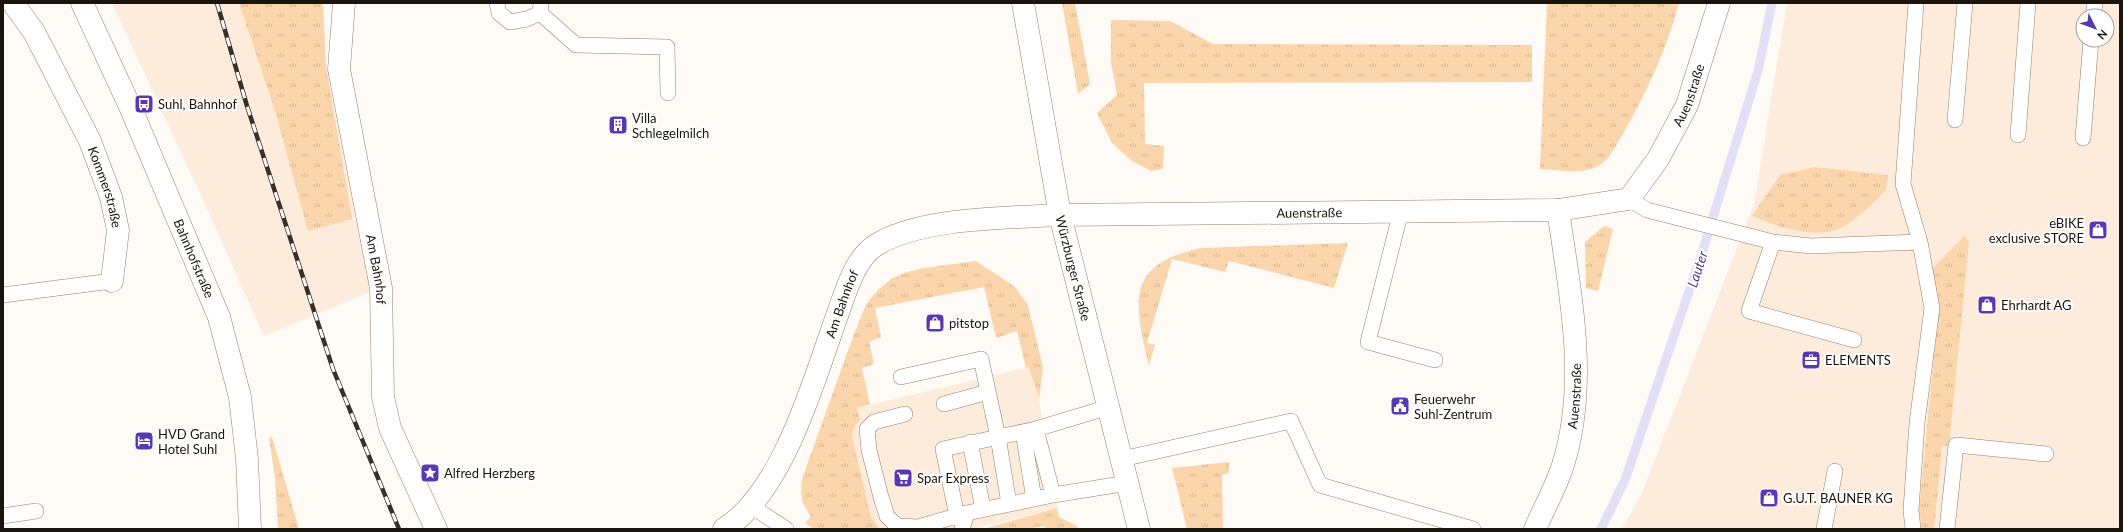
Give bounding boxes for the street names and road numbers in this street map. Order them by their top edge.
street label: Auenstraße [1669,62,1707,129]
street label: Kommerstraße [85,144,125,229]
street label: Auenstraße [1276,204,1342,221]
street label: Würzburger Straße [1052,214,1094,323]
street label: Bahnhofstraße [170,216,218,300]
street label: Am Bahnhof [363,233,389,305]
street label: Am Bahnhof [822,267,862,340]
street label: Auenstraße [1564,363,1584,430]

